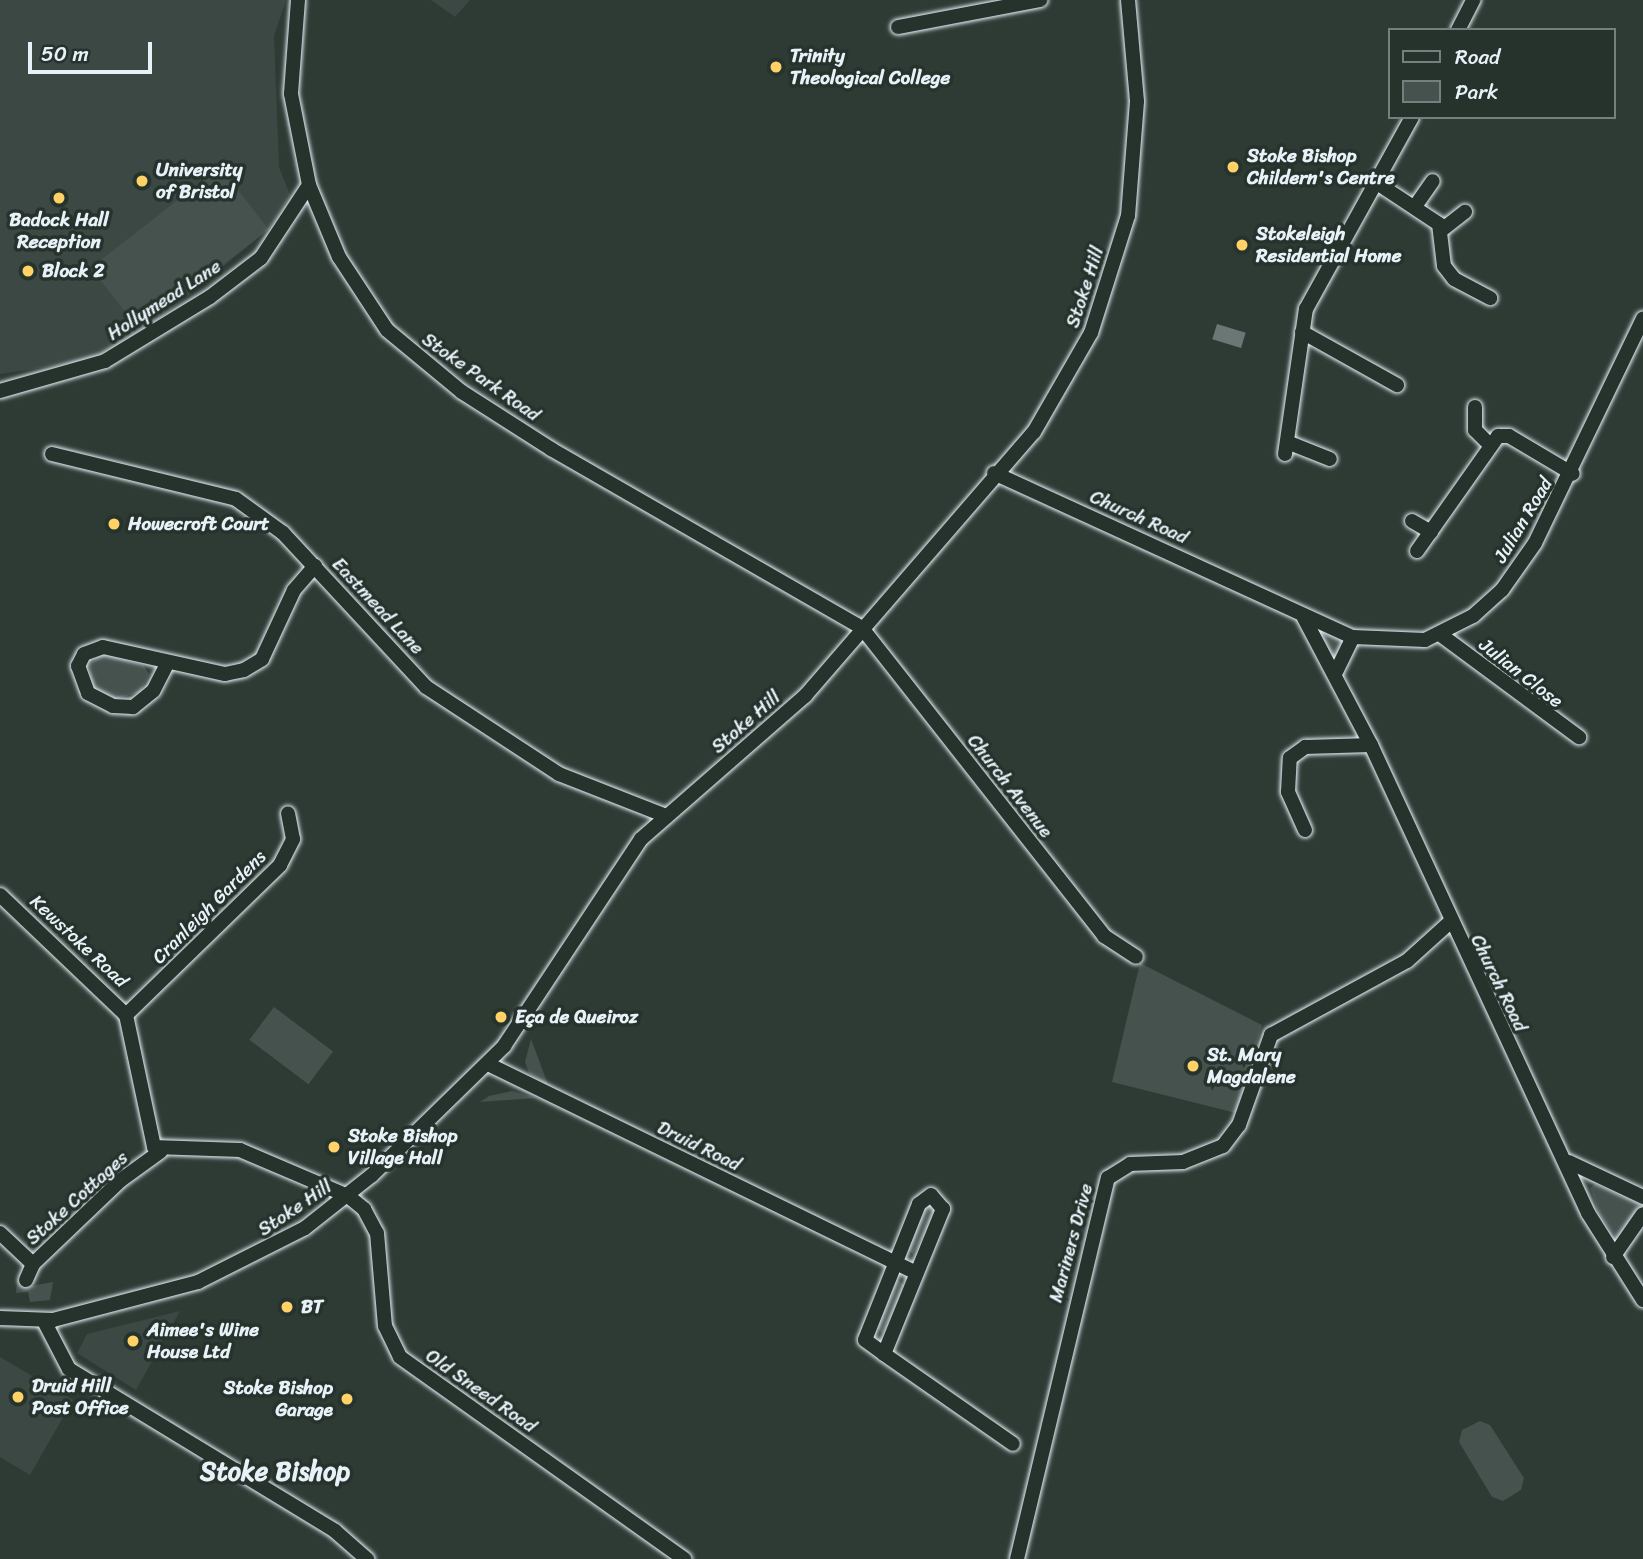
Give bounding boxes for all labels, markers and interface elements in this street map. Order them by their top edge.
scale bar [32,28,156,72]
legend [1388,28,1615,119]
text: 50 m [41,35,89,73]
text: Road [1455,38,1500,76]
place label: Trinity Theological College [790,45,950,89]
marker: Trinity Theological College [768,59,784,75]
text: Park [1455,73,1498,111]
place label: Stoke Bishop Childern's Centre [1247,145,1395,189]
place label: University of Bristol [156,159,242,203]
marker: Stoke Bishop Childern's Centre [1225,159,1241,175]
marker: University of Bristol [134,173,150,189]
marker: Badock Hall Reception [51,190,67,206]
place label: Badock Hall Reception [9,209,109,253]
place label: Stokeleigh Residential Home [1256,223,1402,267]
marker: Stokeleigh Residential Home [1234,237,1250,253]
street label: Stoke Hill [1061,243,1109,331]
street label: Hollymead Lane [103,255,225,345]
place label: Block 2 [42,260,105,282]
marker: Block 2 [20,263,36,279]
street label: Stoke Park Road [417,328,545,426]
street label: Julian Road [1489,473,1557,567]
street label: Church Road [1086,485,1192,549]
place label: Howecroft Court [128,513,269,535]
marker: Howecroft Court [106,516,122,532]
street label: Eastmead Lane [327,553,429,659]
street label: Julian Close [1475,633,1567,713]
street label: Stoke Hill [707,686,785,758]
street label: Church Avenue [963,730,1057,842]
street label: Cranleigh Gardens [147,845,271,969]
street label: Kewstoke Road [25,890,133,992]
street label: Church Road [1466,931,1532,1035]
place label: Eça de Queiroz [515,1006,638,1028]
marker: Eça de Queiroz [493,1009,509,1025]
place label: St. Mary Magdalene [1207,1044,1296,1088]
marker: St. Mary Magdalene [1185,1058,1201,1074]
street label: Druid Road [653,1116,745,1176]
place label: Stoke Bishop Village Hall [348,1125,458,1169]
marker: Stoke Bishop Village Hall [326,1139,342,1155]
street label: Stoke Cottages [21,1146,133,1250]
street label: Stoke Hill [254,1175,336,1241]
street label: Mariners Drive [1044,1181,1098,1305]
place label: BT [301,1296,323,1318]
marker: BT [279,1299,295,1315]
place label: Aimee's Wine House Ltd [147,1319,259,1363]
marker: Aimee's Wine House Ltd [125,1333,141,1349]
street label: Old Sneed Road [421,1344,541,1438]
place label: Druid Hill Post Office [32,1375,129,1419]
place label: Stoke Bishop Garage [223,1377,333,1421]
marker: Druid Hill Post Office [10,1389,26,1405]
marker: Stoke Bishop Garage [339,1391,355,1407]
district label: Stoke Bishop [200,1456,350,1488]

